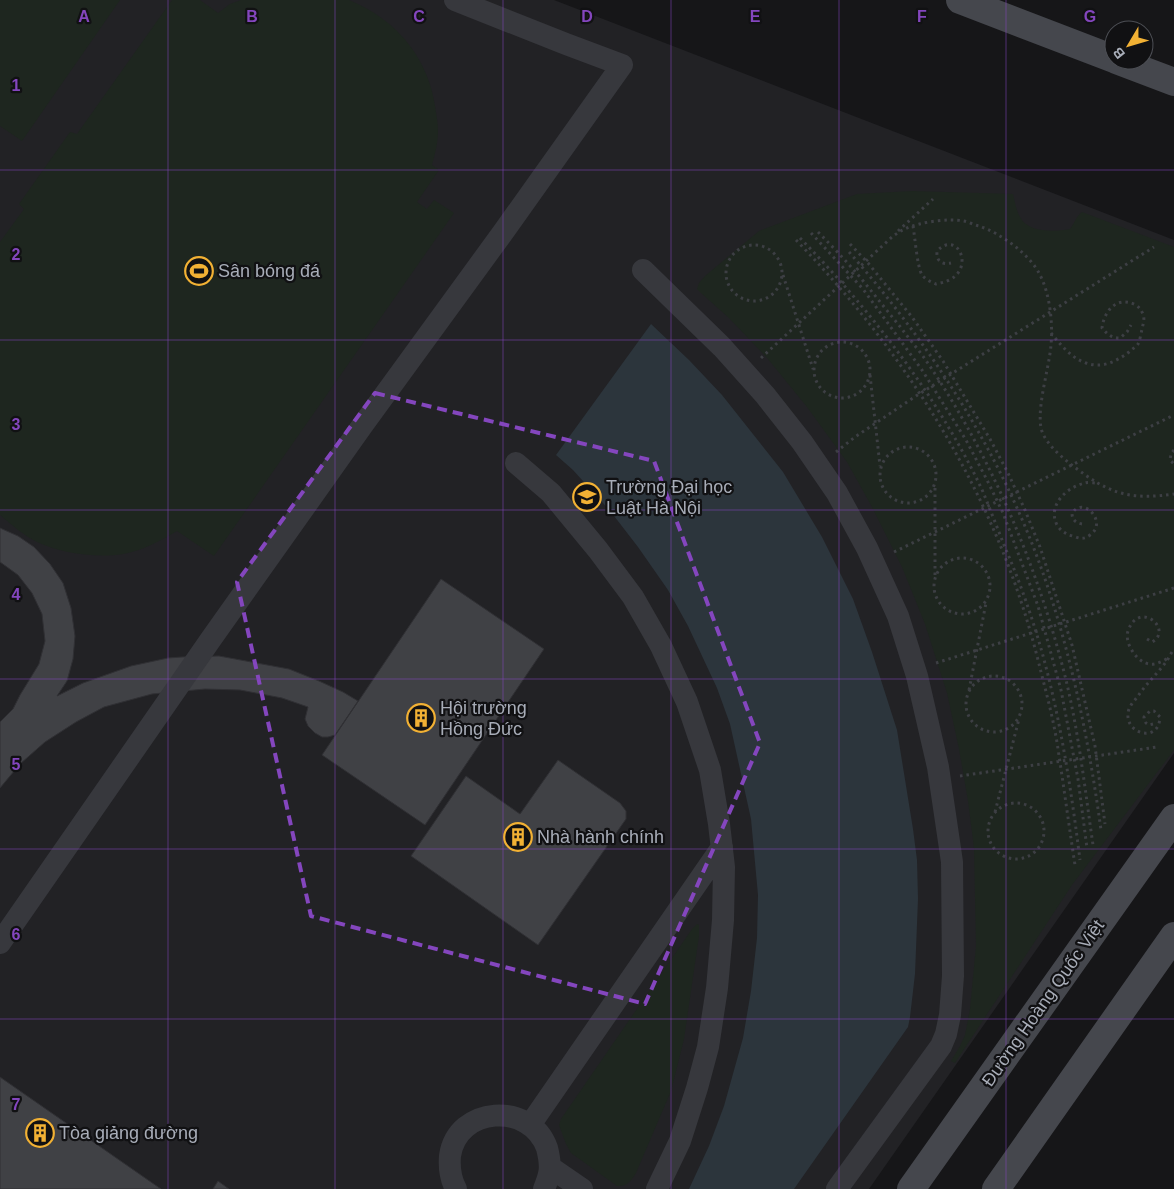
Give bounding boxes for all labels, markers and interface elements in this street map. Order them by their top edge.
text: A [78,8,90,25]
text: B [246,8,258,25]
text: C [413,8,425,25]
text: D [581,8,593,25]
text: E [750,8,761,25]
text: F [917,8,927,25]
text: G [1084,8,1096,25]
north arrow [1104,20,1154,70]
text: B [1109,44,1128,62]
text: 1 [12,77,21,94]
text: 2 [12,246,21,263]
sports icon: Sân bóng đá [184,256,214,286]
place label: Sân bóng đá [218,261,321,281]
text: 3 [12,416,21,433]
place label: Trường Đại học Luật Hà Nội [606,477,732,518]
school or university icon: Trường Đại học Luật Hà Nội [572,482,602,512]
text: 4 [12,586,21,603]
place label: Hội trường Hồng Đức [440,698,527,739]
building icon: Hội trường Hồng Đức [406,703,436,733]
text: 5 [12,756,21,773]
building icon: Nhà hành chính [503,822,533,852]
place label: Nhà hành chính [537,827,664,847]
street label: Đường Hoàng Quốc Việt [978,916,1108,1090]
text: 6 [12,926,21,943]
text: 7 [12,1096,21,1113]
building icon: Tòa giảng đường [25,1118,55,1148]
place label: Tòa giảng đường [59,1123,198,1143]

